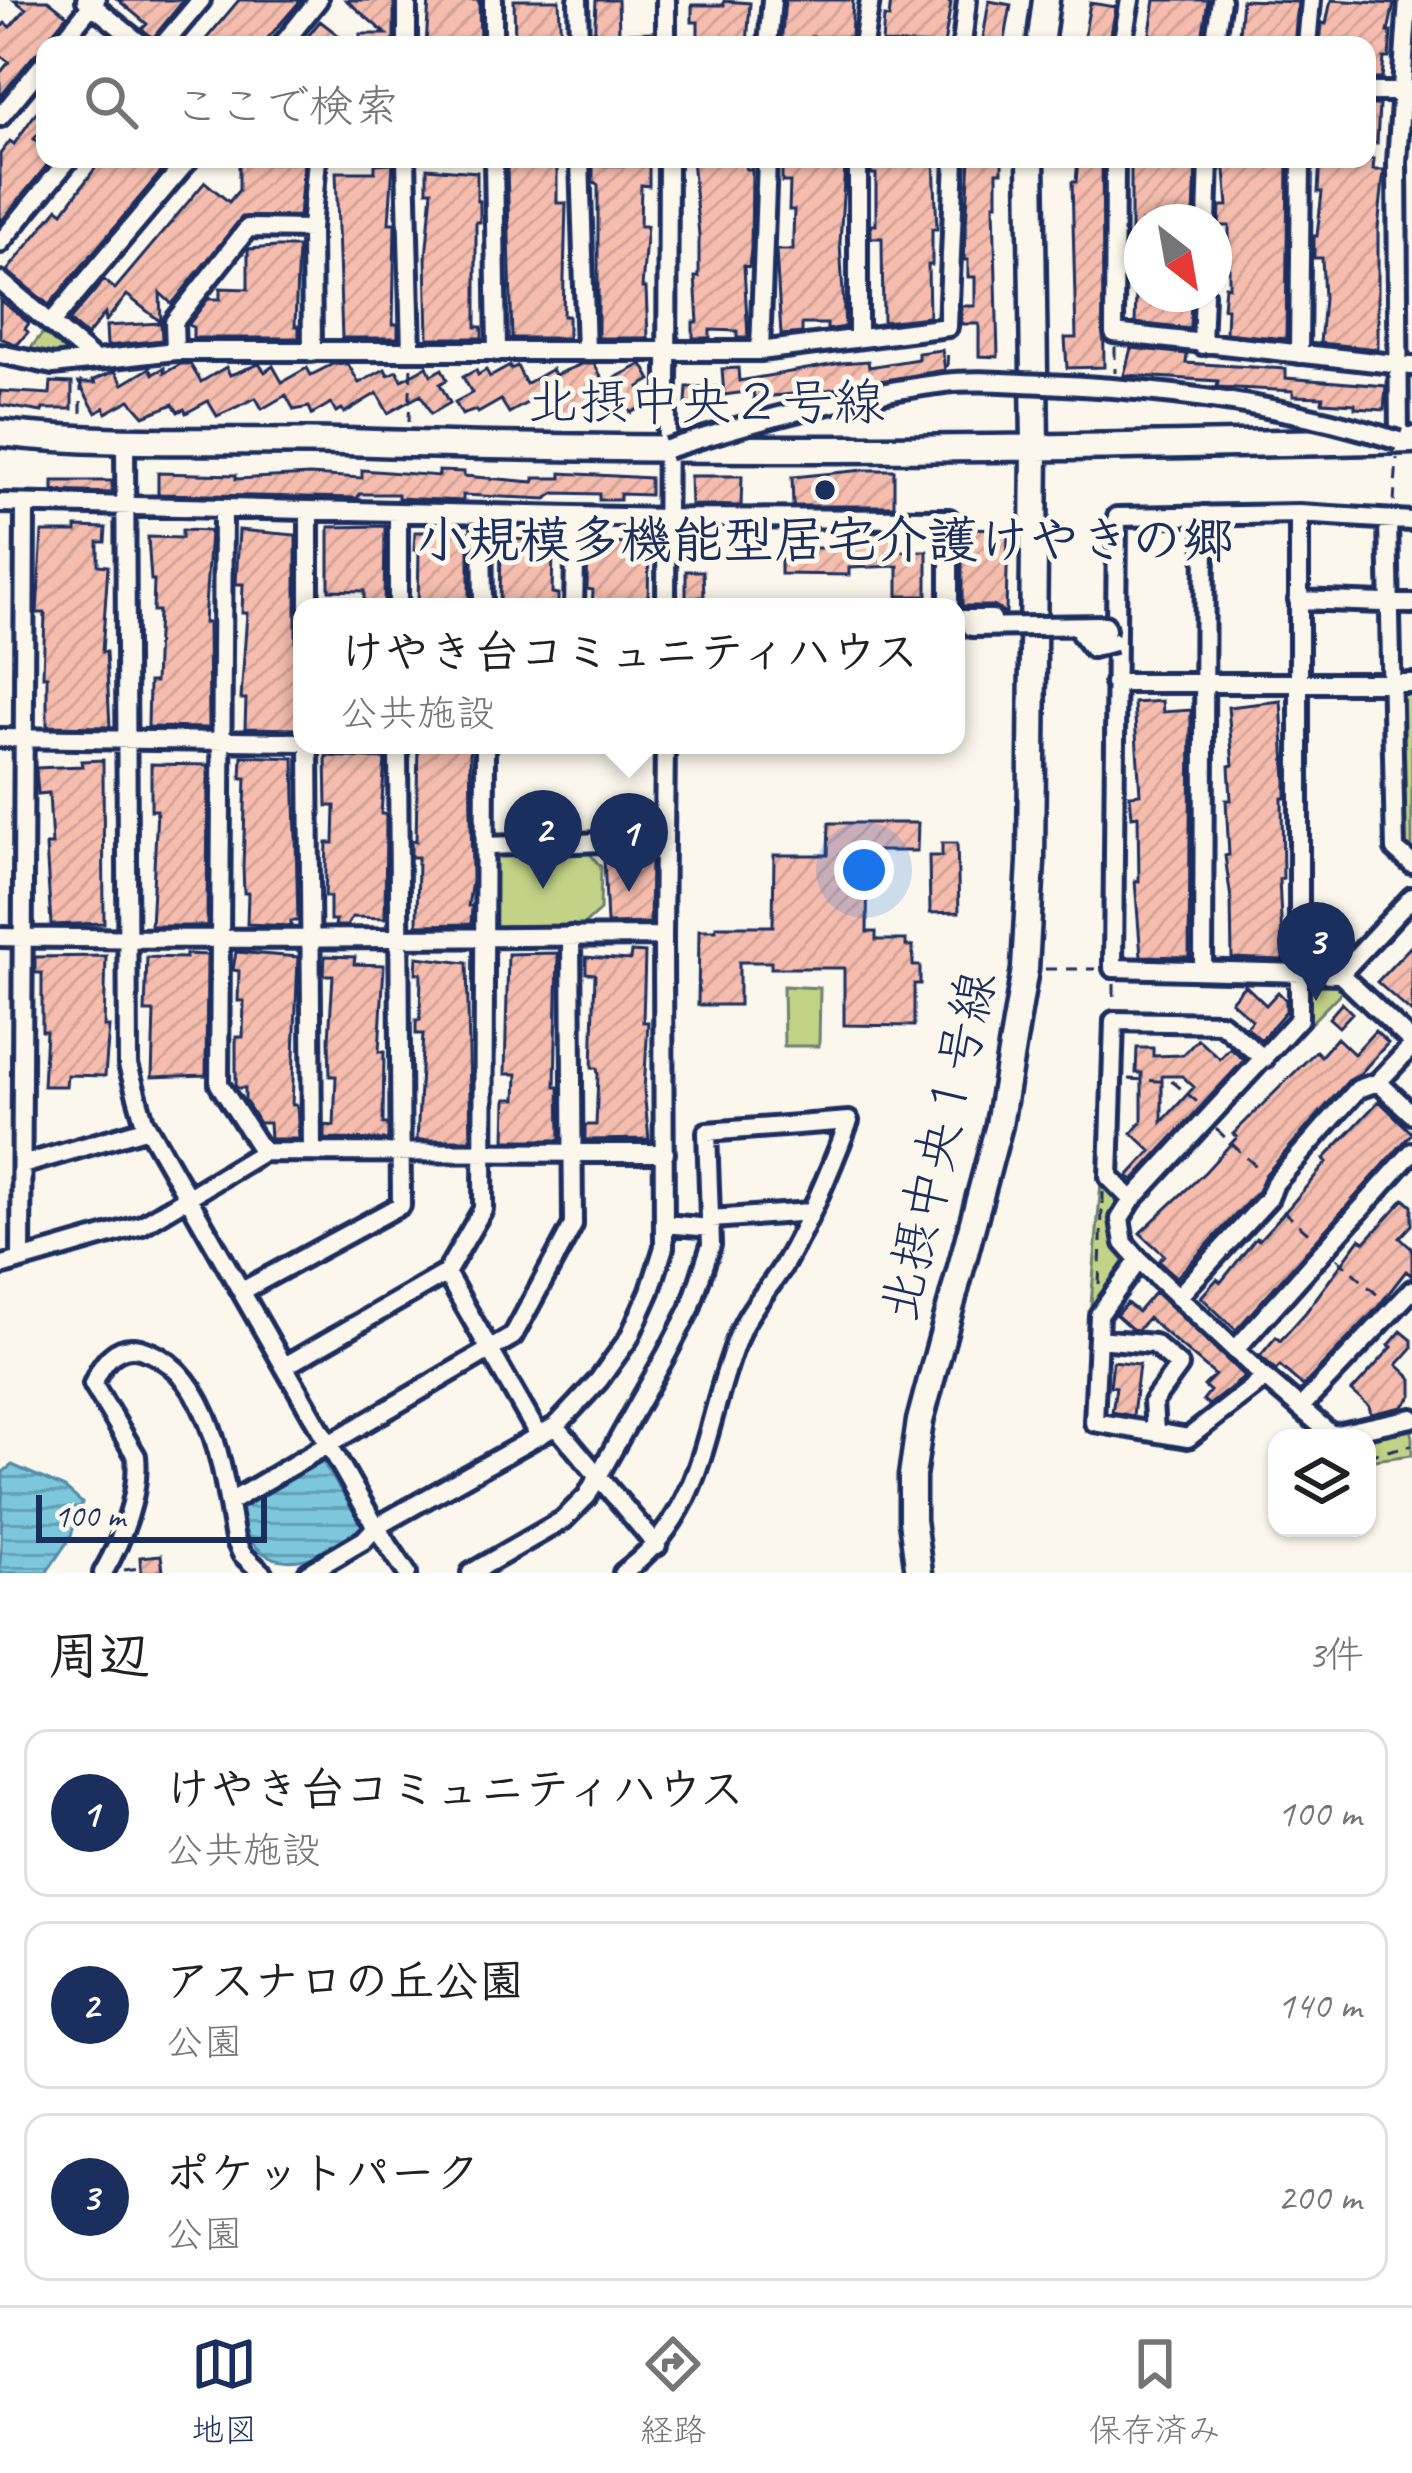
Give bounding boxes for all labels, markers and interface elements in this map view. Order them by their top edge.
search box [36,36,1376,168]
icon: search [78,69,144,135]
text: ここで検索 [174,78,399,135]
north arrow [1124,204,1232,312]
street label: 北摂中央２号線 [527,370,885,434]
marker: 小規模多機能型居宅介護けやきの郷 [812,477,838,503]
place label: 小規模多機能型居宅介護けやきの郷 [417,508,1233,572]
popup [293,598,965,754]
text: けやき台コミュニティハウス [339,624,919,681]
text: 公共施設 [339,689,495,738]
pin: 2 [504,790,582,889]
pin: 1 [590,793,668,892]
your location [834,840,894,900]
pin: 3 [1277,902,1355,1001]
street label: 北摂中央１号線 [867,965,1009,1327]
map controls [1268,1429,1376,1537]
button: layers [1268,1429,1376,1537]
scale bar [36,1489,267,1542]
text: 100 m [54,1495,125,1537]
text: 周辺 [48,1624,150,1688]
text: 3件 [1307,1631,1364,1680]
text: けやき台コミュニティハウス [165,1761,745,1818]
text: 1 [81,1789,99,1838]
text: 100 m [1277,1789,1361,1838]
text: 公共施設 [165,1826,321,1875]
text: アスナロの丘公園 [165,1953,524,2010]
text: 2 [81,1981,99,2030]
text: 140 m [1277,1981,1361,2030]
text: 公園 [165,2018,243,2067]
text: ポケットパーク [165,2145,480,2202]
text: 3 [81,2173,99,2222]
text: 200 m [1277,2173,1361,2222]
text: 公園 [165,2210,243,2259]
tab: 地図 [191,2331,257,2451]
tab: 経路 [640,2331,706,2451]
tab: 保存済み [1089,2331,1221,2451]

